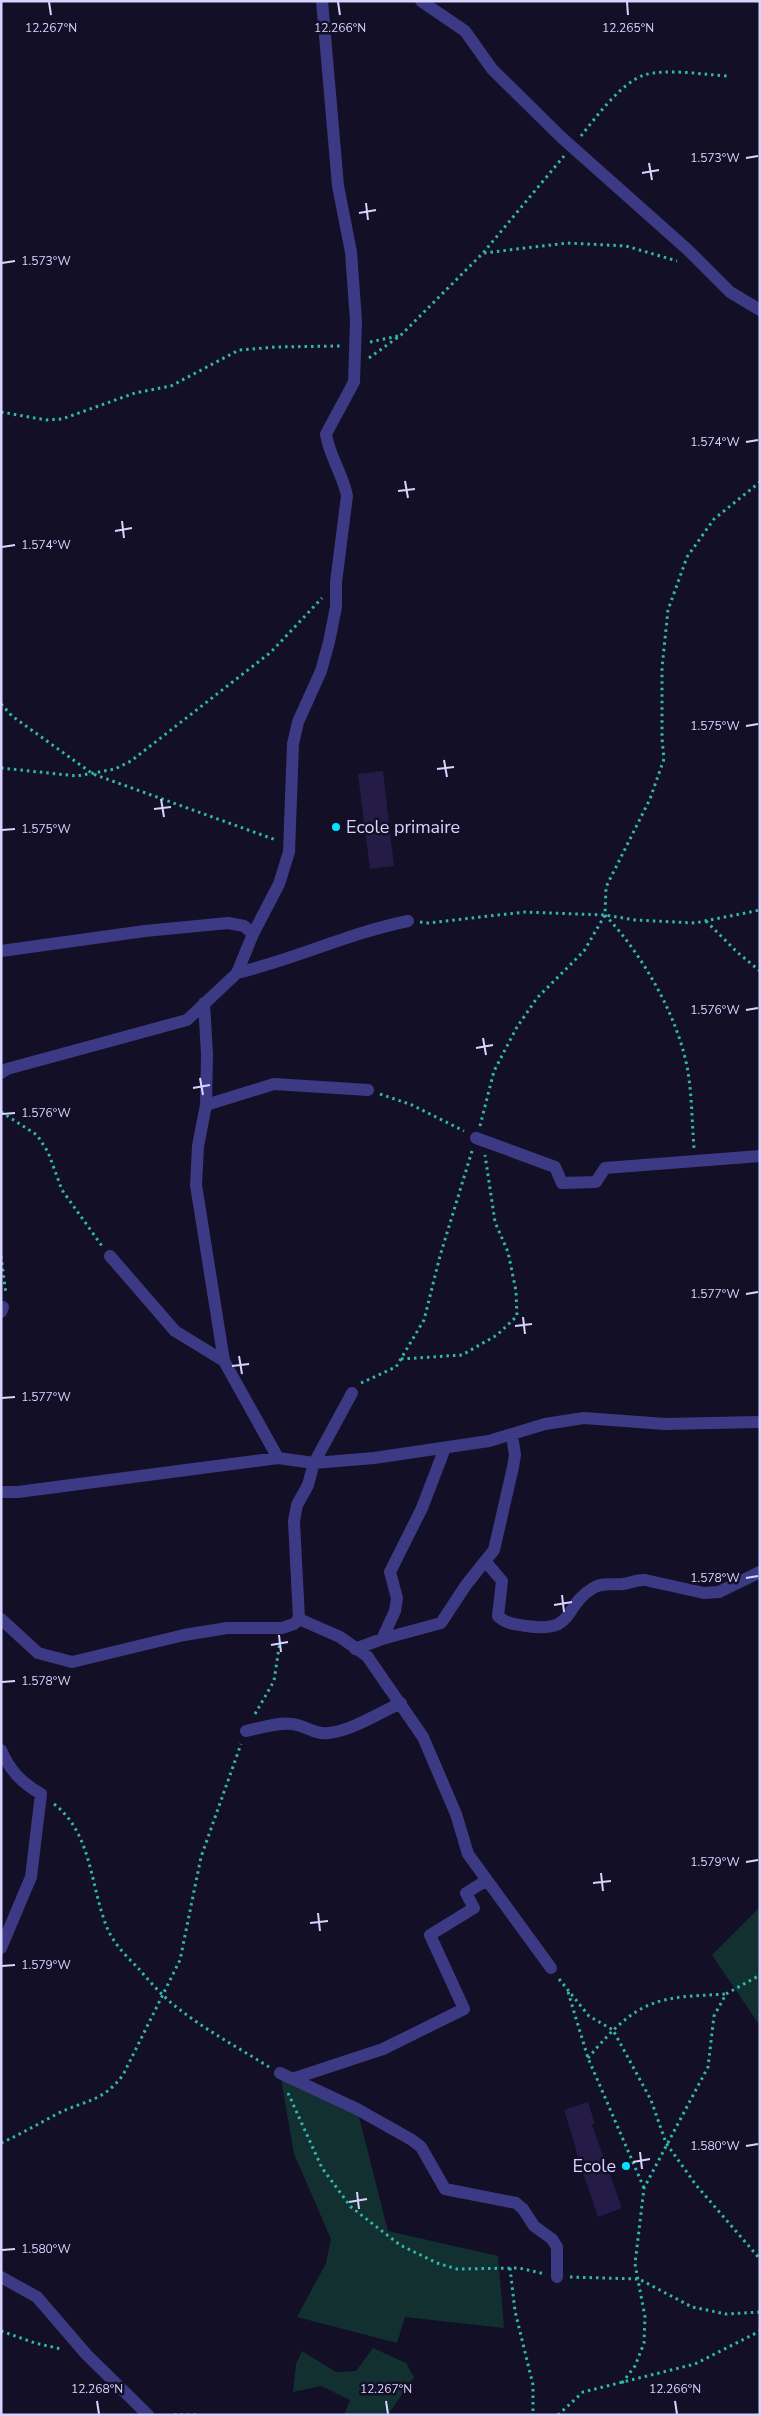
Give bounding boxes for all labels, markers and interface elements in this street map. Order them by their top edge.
text: 12.267°N [25,20,77,36]
text: 12.266°N [314,20,366,36]
text: 12.265°N [602,20,654,36]
text: 1.573°W [690,150,740,166]
text: 1.573°W [21,253,71,269]
text: 1.574°W [690,434,740,450]
text: 1.574°W [21,537,71,553]
text: 1.575°W [690,718,740,734]
place label: Ecole primaire [346,815,460,839]
text: 1.575°W [21,821,71,837]
marker: Ecole primaire [330,821,342,833]
text: 1.576°W [690,1002,740,1018]
text: 1.576°W [21,1105,71,1121]
text: 1.577°W [690,1286,740,1302]
text: 1.577°W [21,1389,71,1405]
text: 1.578°W [690,1570,740,1586]
text: 1.578°W [21,1673,71,1689]
text: 1.579°W [690,1854,740,1870]
text: 1.579°W [21,1957,71,1973]
text: 1.580°W [690,2138,740,2154]
place label: Ecole [573,2154,616,2178]
marker: Ecole [620,2160,632,2172]
text: 1.580°W [21,2241,71,2257]
text: 12.268°N [71,2381,123,2397]
text: 12.267°N [360,2381,412,2397]
text: 12.266°N [649,2381,701,2397]

